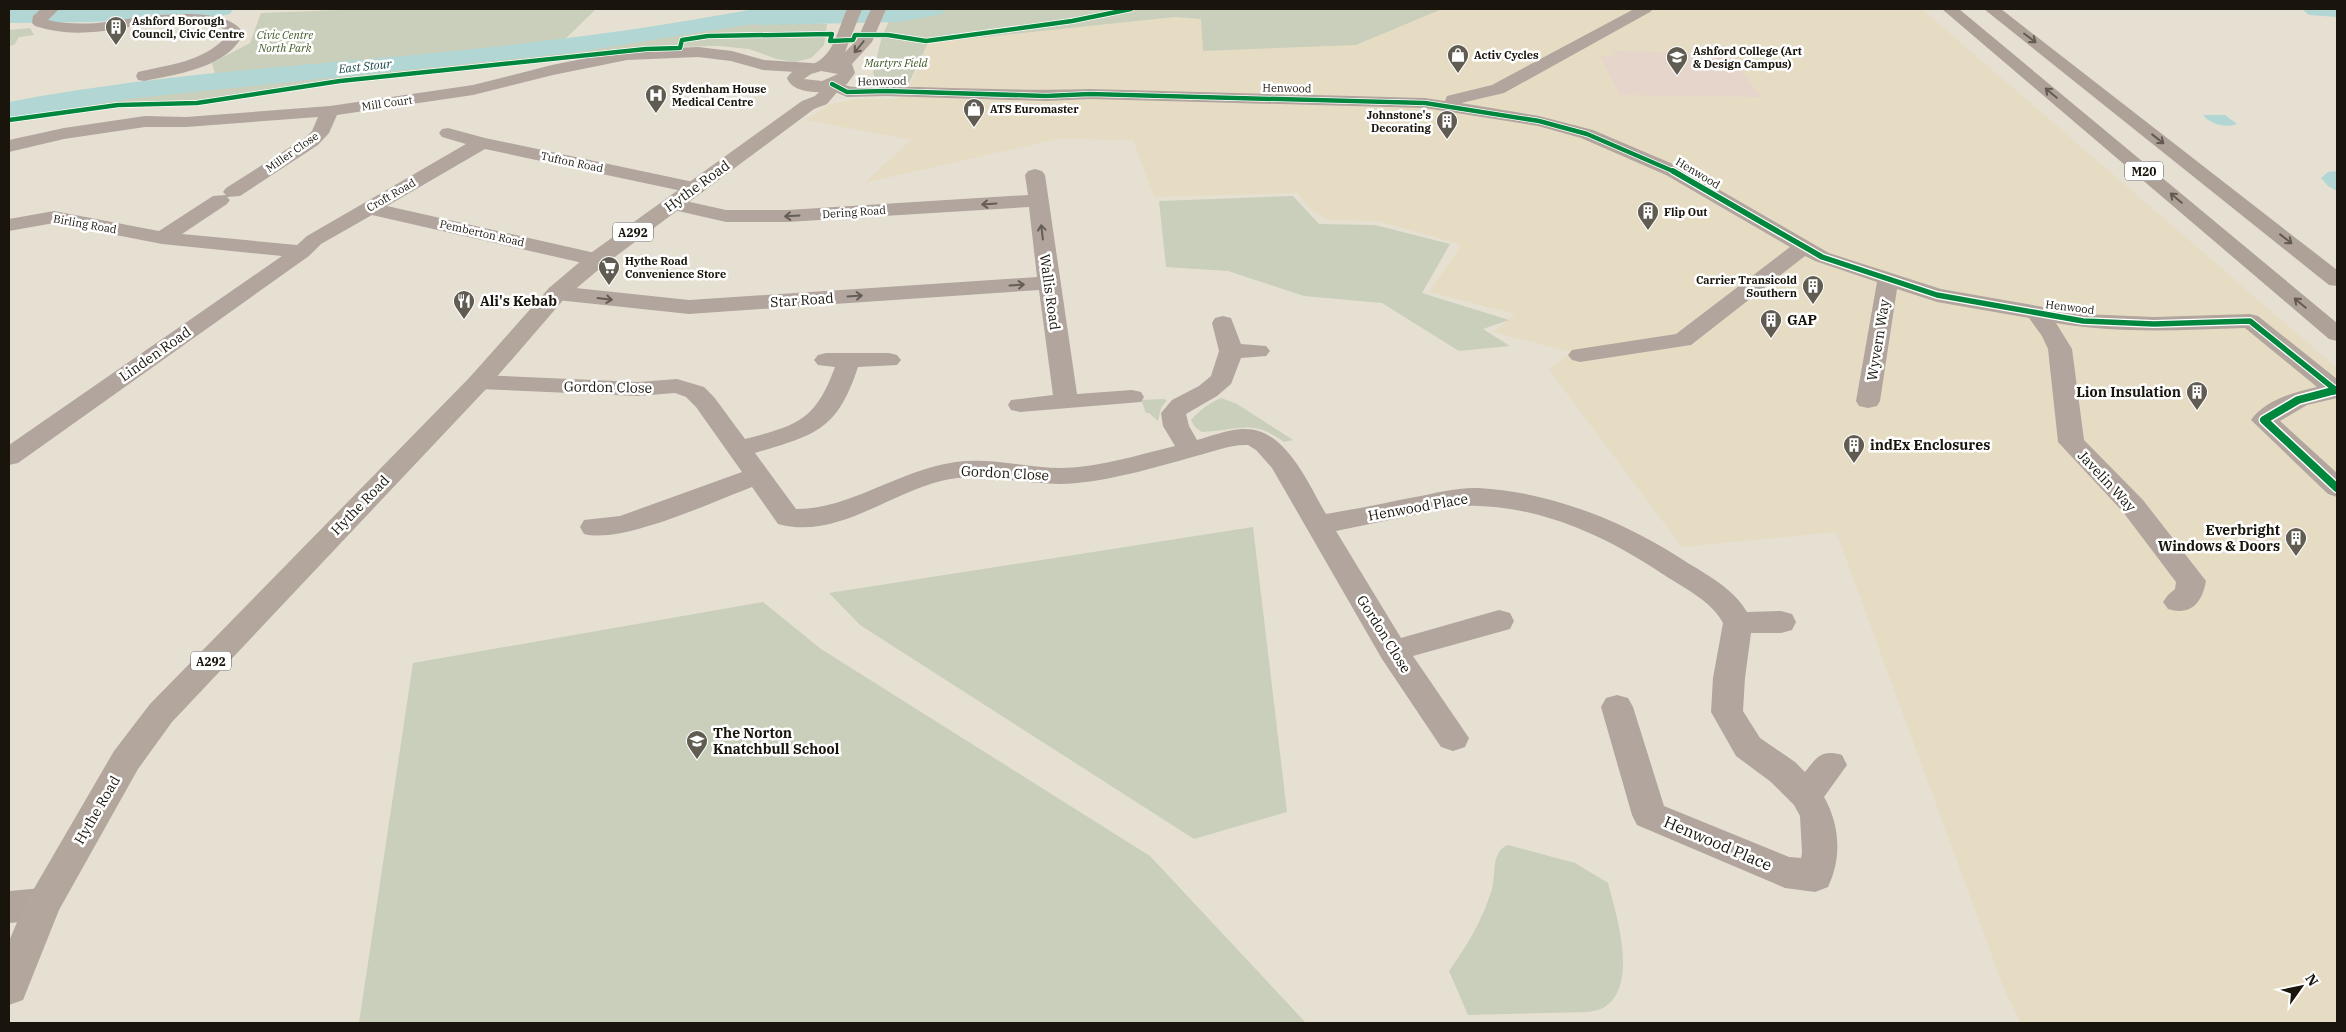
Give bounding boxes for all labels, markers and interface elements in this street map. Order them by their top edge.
place label: Ashford Borough Council, Civic Centre [132,14,245,41]
building icon: Ashford Borough Council, Civic Centre [104,15,128,46]
park label: Civic Centre North Park [257,28,313,55]
one-way arrow [2023,33,2036,44]
one-way arrow [854,40,865,53]
shop icon: Activ Cycles [1446,43,1470,74]
place label: Ashford College (Art & Design Campus) [1693,44,1802,71]
school or university icon: Ashford College (Art & Design Campus) [1665,45,1689,76]
place label: Activ Cycles [1474,48,1539,62]
water label: East Stour [337,56,393,76]
park label: Martyrs Field [864,56,928,70]
street label: Henwood [857,74,907,88]
street label: Henwood [1262,81,1312,95]
place label: Sydenham House Medical Centre [672,82,766,109]
hospital icon: Sydenham House Medical Centre [644,83,668,114]
one-way arrow [2045,88,2058,99]
street label: Mill Court [361,92,413,113]
shop icon: ATS Euromaster [962,97,986,128]
place label: ATS Euromaster [990,102,1079,116]
place label: Johnstone's Decorating [1367,108,1432,135]
building icon: Johnstone's Decorating [1435,109,1459,140]
street label: Miller Close [263,129,321,175]
one-way arrow [2151,133,2164,144]
street label: Tufton Road [540,149,605,176]
street label: Henwood [1673,154,1723,192]
street label: Hythe Road [661,156,734,216]
road number: M20 [2125,162,2163,180]
street label: Croft Road [364,175,418,215]
one-way arrow [2169,192,2182,204]
one-way arrow [981,199,997,208]
building icon: Flip Out [1636,200,1660,231]
street label: Dering Road [822,203,887,221]
place label: Flip Out [1664,205,1707,219]
one-way arrow [784,211,800,221]
street label: Birling Road [52,212,118,237]
street label: Pemberton Road [438,216,526,250]
road number: A292 [613,222,653,242]
one-way arrow [1037,225,1047,241]
one-way arrow [2279,234,2292,245]
street label: Wallis Road [1036,253,1064,332]
place label: Hythe Road Convenience Store [625,254,726,281]
supermarket icon: Hythe Road Convenience Store [597,255,621,286]
place label: Carrier Transicold Southern [1696,273,1797,300]
building icon: Carrier Transicold Southern [1801,274,1825,305]
one-way arrow [1008,281,1024,290]
restaurant icon: Ali's Kebab [452,289,476,320]
street label: Star Road [770,289,835,311]
place label: Ali's Kebab [480,292,557,310]
one-way arrow [846,292,862,301]
one-way arrow [597,294,613,304]
street label: Wyvern Way [1863,297,1893,382]
street label: Henwood [2045,297,2096,317]
one-way arrow [2294,297,2307,308]
building icon: GAP [1759,308,1783,339]
place label: GAP [1787,311,1817,329]
street label: Linden Road [116,322,195,385]
street label: Gordon Close [564,377,652,397]
building icon: Lion Insulation [2185,380,2209,411]
place label: Lion Insulation [2076,383,2181,401]
building icon: indEx Enclosures [1842,433,1866,464]
place label: indEx Enclosures [1870,436,1990,454]
street label: Javelin Way [2074,447,2140,516]
street label: Gordon Close [960,462,1050,484]
street label: Hythe Road [327,471,393,539]
street label: Henwood Place [1367,489,1469,525]
place label: Everbright Windows & Doors [2158,521,2280,555]
building icon: Everbright Windows & Doors [2284,526,2308,557]
street label: Gordon Close [1353,592,1415,676]
road number: A292 [191,651,231,670]
place label: The Norton Knatchbull School [713,724,840,758]
school or university icon: The Norton Knatchbull School [685,729,709,760]
street label: Hythe Road [70,772,124,848]
street label: Henwood Place [1661,811,1775,875]
north arrow [2276,962,2326,1012]
text: N [2301,970,2322,989]

